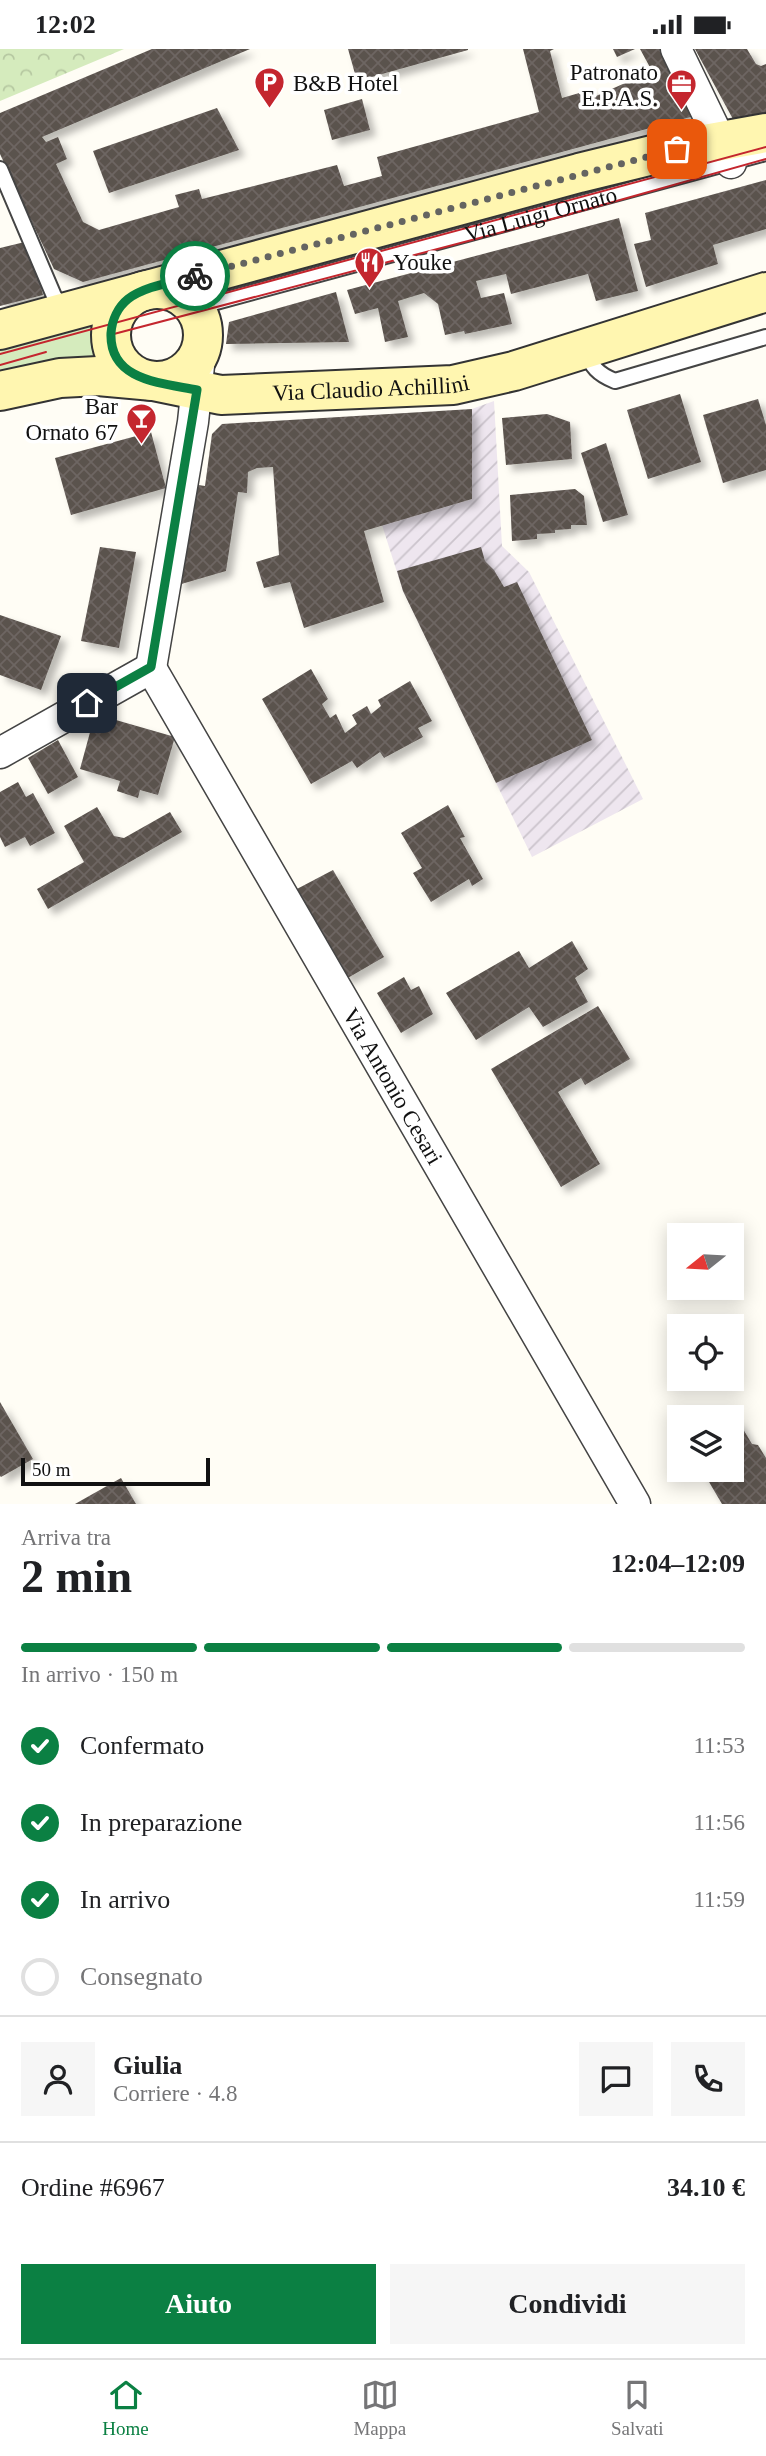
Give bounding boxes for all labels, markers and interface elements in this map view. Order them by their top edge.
text: 12:02 [35,10,96,39]
place label: Patronato E.P.A.S. [570,60,658,111]
parking icon: B&B Hotel [253,66,287,110]
office icon: Patronato E.P.A.S. [664,68,698,112]
place label: B&B Hotel [293,71,398,96]
pin [647,119,707,179]
icon: bag [658,130,696,168]
street label: Via Luigi Ornato [462,182,620,247]
courier [160,241,230,311]
restaurant icon: Youke [353,245,387,289]
place label: Youke [393,250,452,275]
icon: bike [176,257,214,295]
street label: Via Claudio Achillini [272,370,472,406]
place label: Bar Ornato 67 [25,394,118,445]
bar icon: Bar Ornato 67 [124,402,158,446]
pin [57,673,117,733]
icon: home [68,684,106,722]
street label: Via Antonio Cesari [338,1004,448,1169]
north arrow [667,1223,744,1300]
map controls [667,1223,744,1482]
button: locate [667,1314,744,1391]
button: layers [667,1405,744,1482]
scale bar [21,1455,210,1487]
text: 50 m [32,1459,71,1480]
text: Arriva tra [21,1525,111,1550]
text: 12:04–12:09 [611,1549,745,1578]
text: 2 min [21,1551,132,1602]
text: In arrivo · 150 m [21,1662,178,1687]
icon: check [21,1727,59,1765]
text: Confermato [80,1731,204,1760]
text: 11:53 [693,1733,745,1758]
icon: check [21,1804,59,1842]
text: In preparazione [80,1808,242,1837]
text: 11:56 [693,1810,745,1835]
icon: check [21,1881,59,1919]
text: In arrivo [80,1885,170,1914]
text: 11:59 [693,1887,745,1912]
text: Consegnato [80,1962,203,1991]
button: person [21,2042,95,2116]
button: chat [579,2042,653,2116]
button: phone [671,2042,745,2116]
text: Giulia [113,2051,182,2080]
text: Corriere · 4.8 [113,2081,238,2106]
text: Ordine #6967 [21,2173,165,2202]
text: 34.10 € [667,2173,745,2202]
button: Aiuto [21,2264,376,2344]
button: Condividi [390,2264,745,2344]
tab: Home [102,2376,149,2440]
tab: Mappa [353,2376,406,2440]
tab: Salvati [611,2376,664,2440]

